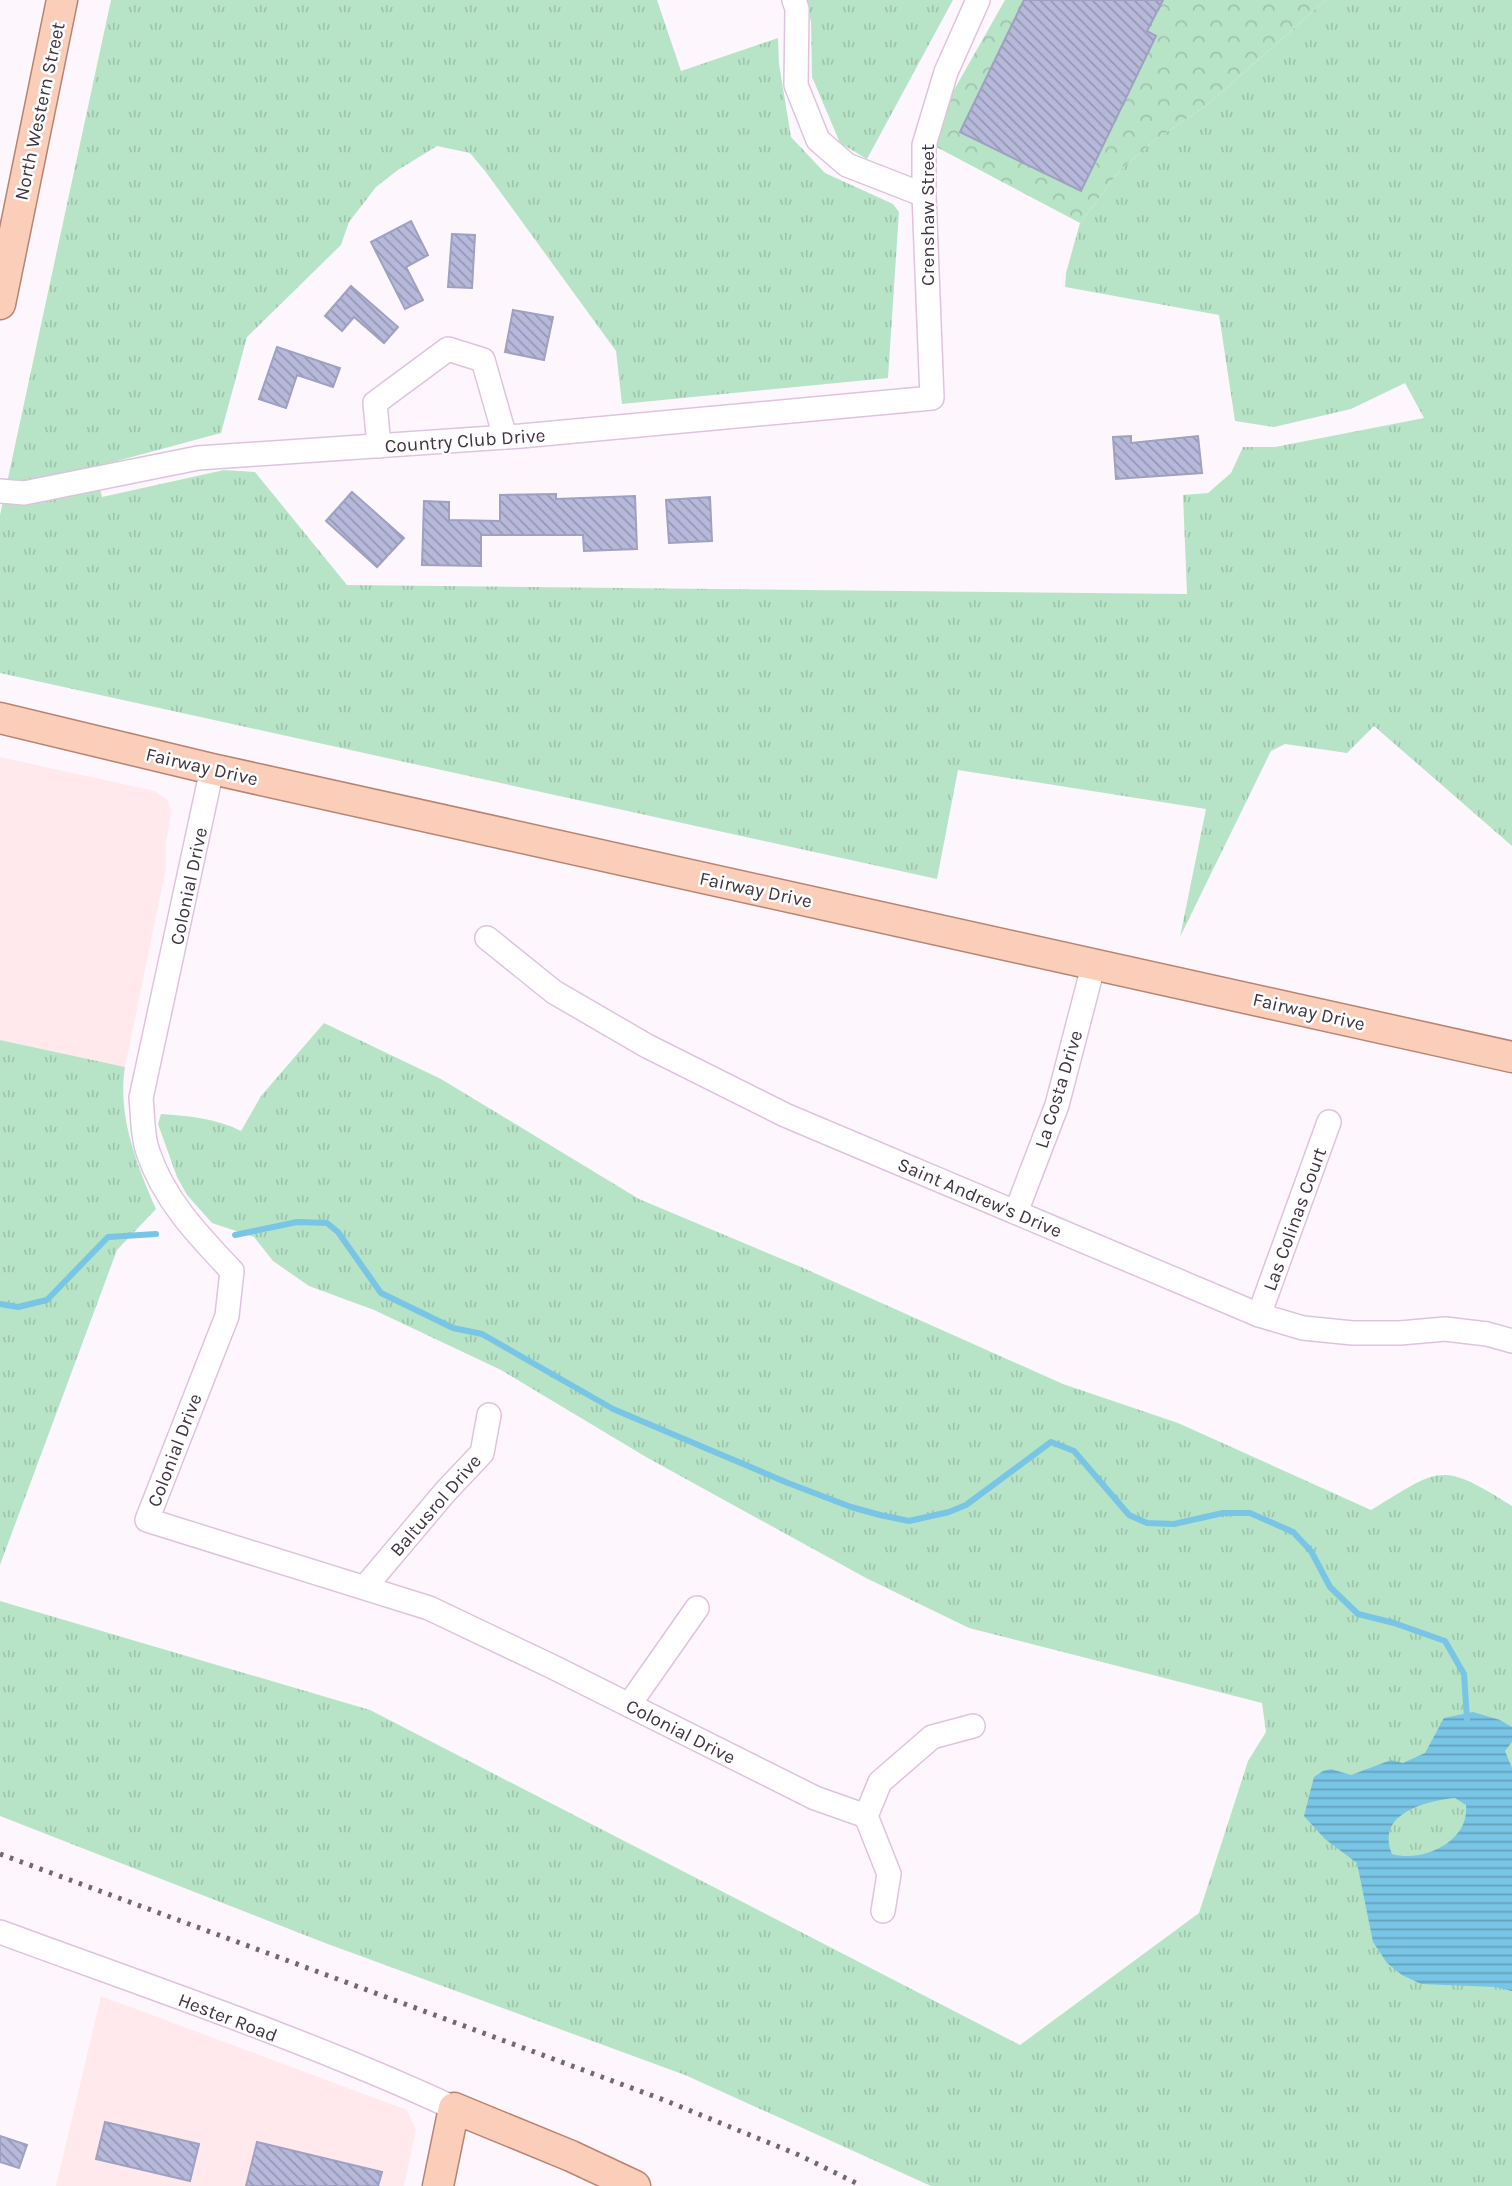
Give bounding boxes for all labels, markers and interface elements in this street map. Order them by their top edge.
street label: North Western Street [10,20,70,202]
street label: Crenshaw Street [917,144,939,286]
street label: Country Club Drive [384,424,546,458]
street label: Fairway Drive [144,743,260,791]
street label: Colonial Drive [166,825,212,947]
street label: Fairway Drive [698,867,814,913]
street label: Fairway Drive [1251,988,1367,1036]
street label: La Costa Drive [1031,1028,1087,1151]
street label: Las Colinas Court [1259,1145,1331,1294]
street label: Saint Andrew's Drive [894,1153,1065,1242]
street label: Colonial Drive [143,1391,207,1510]
street label: Baltusrol Drive [386,1450,486,1561]
street label: Colonial Drive [622,1695,739,1769]
street label: Hester Road [175,1989,280,2047]

